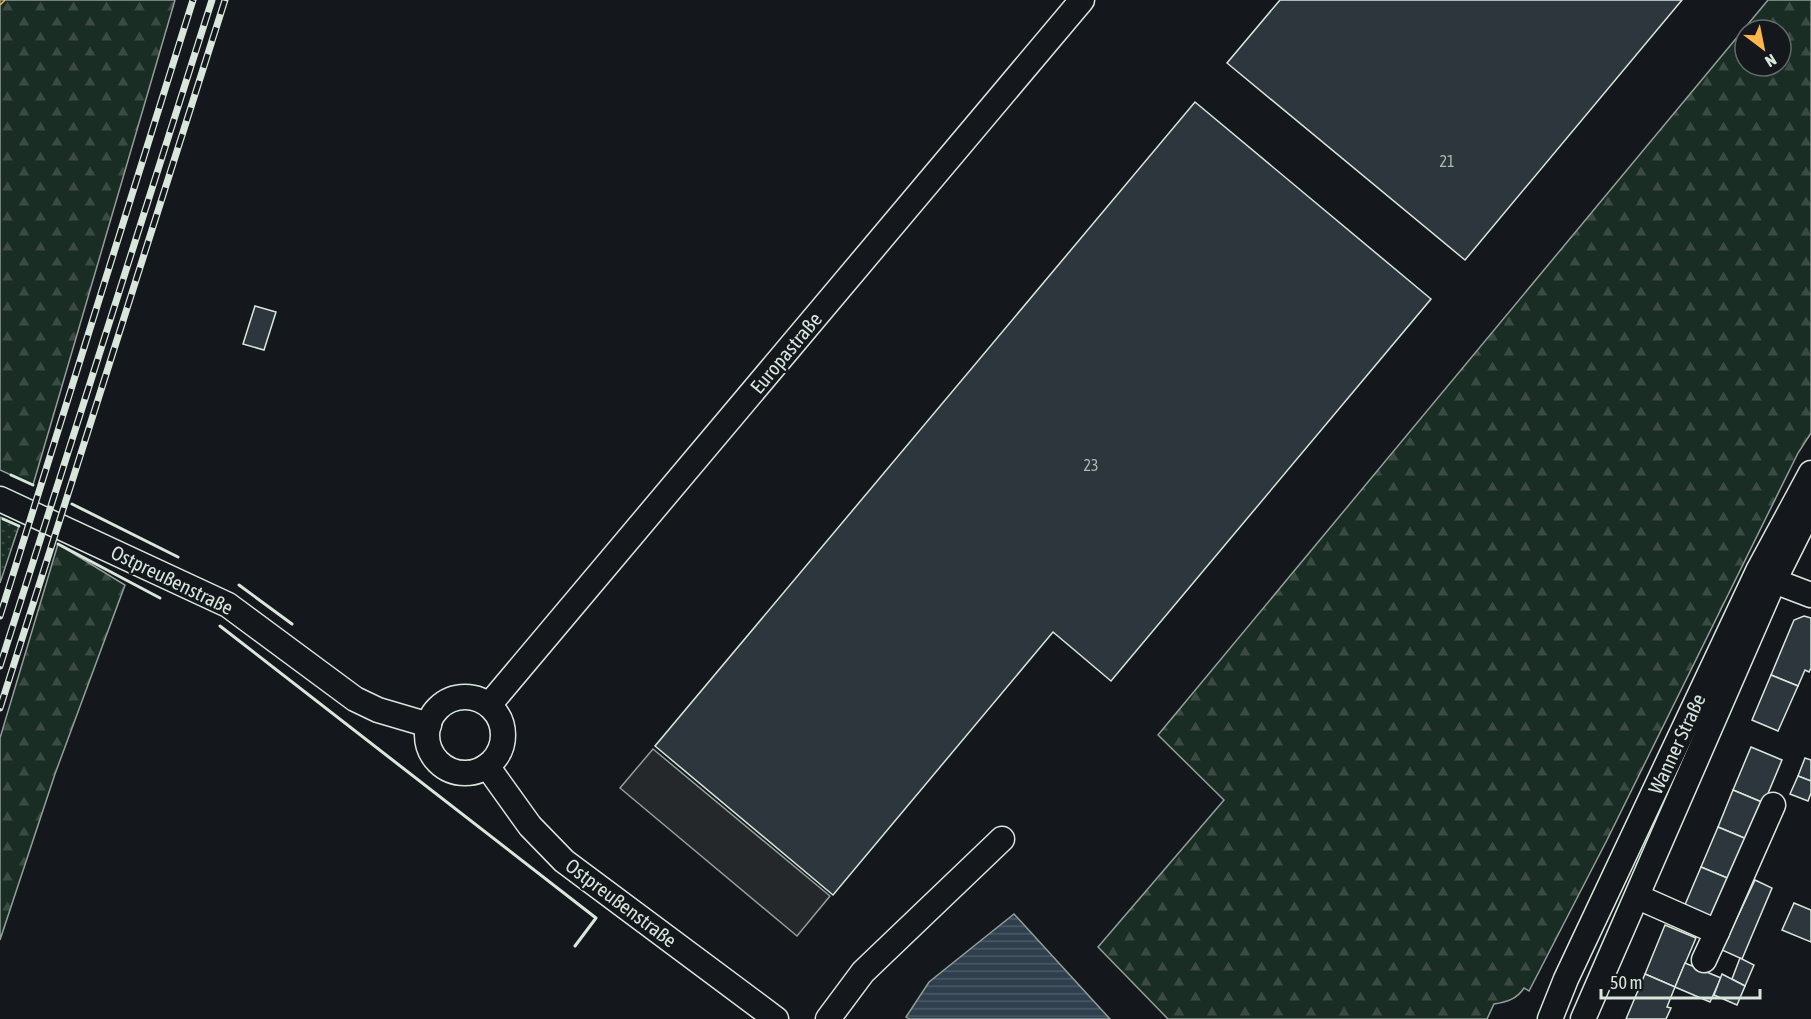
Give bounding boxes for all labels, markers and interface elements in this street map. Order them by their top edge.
north arrow [1733,18,1793,78]
text: N [1762,51,1780,71]
house number: 21 [1439,152,1455,170]
street label: Europastraße [745,308,826,398]
house number: 23 [1083,456,1099,474]
street label: Ostpreußenstraße [107,540,237,619]
street label: Wanner Straße [1643,690,1710,797]
street label: Ostpreußenstraße [561,853,681,952]
scale bar [1601,962,1760,1000]
text: 50 m [1610,972,1642,993]

